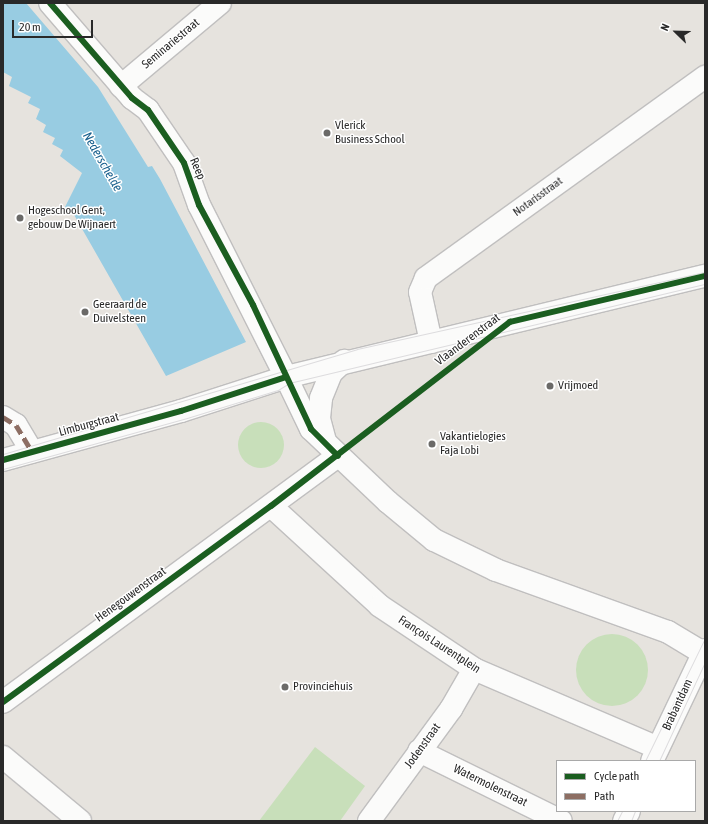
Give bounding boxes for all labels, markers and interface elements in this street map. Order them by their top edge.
scale bar [14,12,95,38]
north arrow [656,12,696,52]
street label: Seminariestraat [139,16,203,72]
text: 20 m [19,20,41,34]
text: N [658,22,672,33]
place label: Vlerick Business School [335,119,405,147]
marker: Vlerick Business School [322,128,332,138]
water label: Nederschelde [79,129,125,195]
street label: Reep [186,156,208,182]
street label: Notarisstraat [510,174,566,220]
place label: Hogeschool Gent, gebouw De Wijnaert [28,204,116,232]
marker: Hogeschool Gent, gebouw De Wijnaert [15,213,25,223]
place label: Geeraard de Duivelsteen [93,298,147,326]
marker: Geeraard de Duivelsteen [80,307,90,317]
street label: Vlaanderenstraat [433,311,503,369]
place label: Vrijmoed [558,379,598,393]
marker: Vrijmoed [545,381,555,391]
street label: Limburgstraat [57,410,121,440]
place label: Vakantielogies Faja Lobi [440,430,506,458]
marker: Vakantielogies Faja Lobi [427,439,437,449]
street label: Henegouwenstraat [93,564,169,626]
street label: François Laurentplein [395,613,483,677]
street label: Brabantdam [660,677,696,733]
place label: Provinciehuis [293,680,353,694]
marker: Provinciehuis [280,682,290,692]
street label: Jodenstraat [402,721,444,771]
legend [556,760,696,812]
street label: Watermolenstraat [451,762,529,810]
text: Cycle path [594,769,639,783]
text: Path [594,789,615,803]

